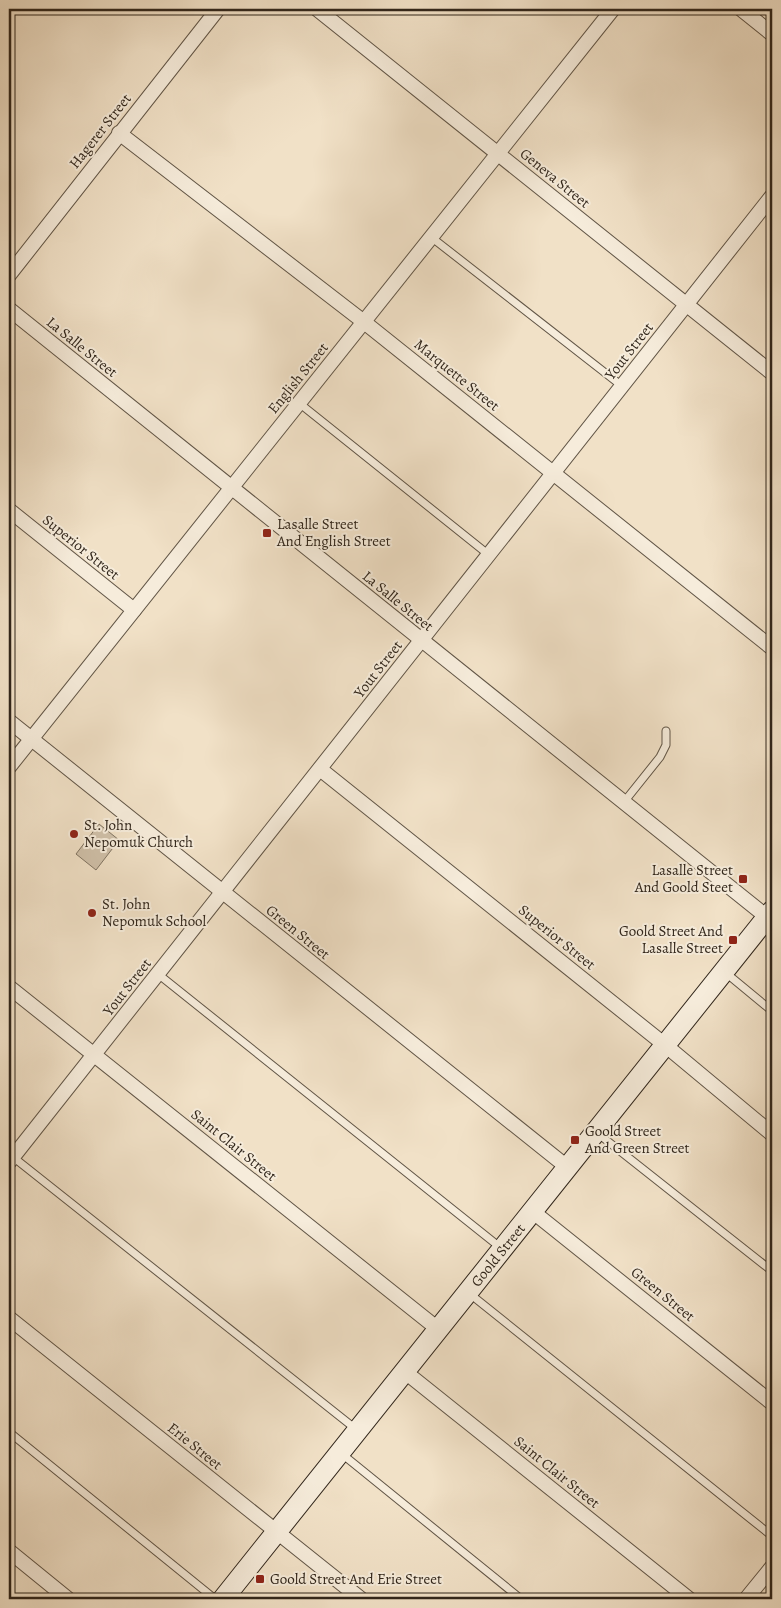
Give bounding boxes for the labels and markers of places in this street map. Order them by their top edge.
place label: Lasalle Street And English Street [276,514,391,551]
marker: Lasalle Street And English Street [261,527,273,539]
place label: St. John Nepomuk Church [84,815,193,852]
marker: St. John Nepomuk Church [68,828,80,840]
place label: Lasalle Street And Goold Steet [634,860,733,897]
marker: Lasalle Street And Goold Steet [737,873,749,885]
place label: St. John Nepomuk School [102,894,207,931]
marker: St. John Nepomuk School [86,907,98,919]
place label: Goold Street And Lasalle Street [619,921,724,958]
marker: Goold Street And Lasalle Street [727,934,739,946]
place label: Goold Street And Green Street [584,1121,690,1158]
marker: Goold Street And Green Street [569,1134,581,1146]
place label: Goold Street And Erie Street [270,1569,442,1589]
marker: Goold Street And Erie Street [254,1573,266,1585]

